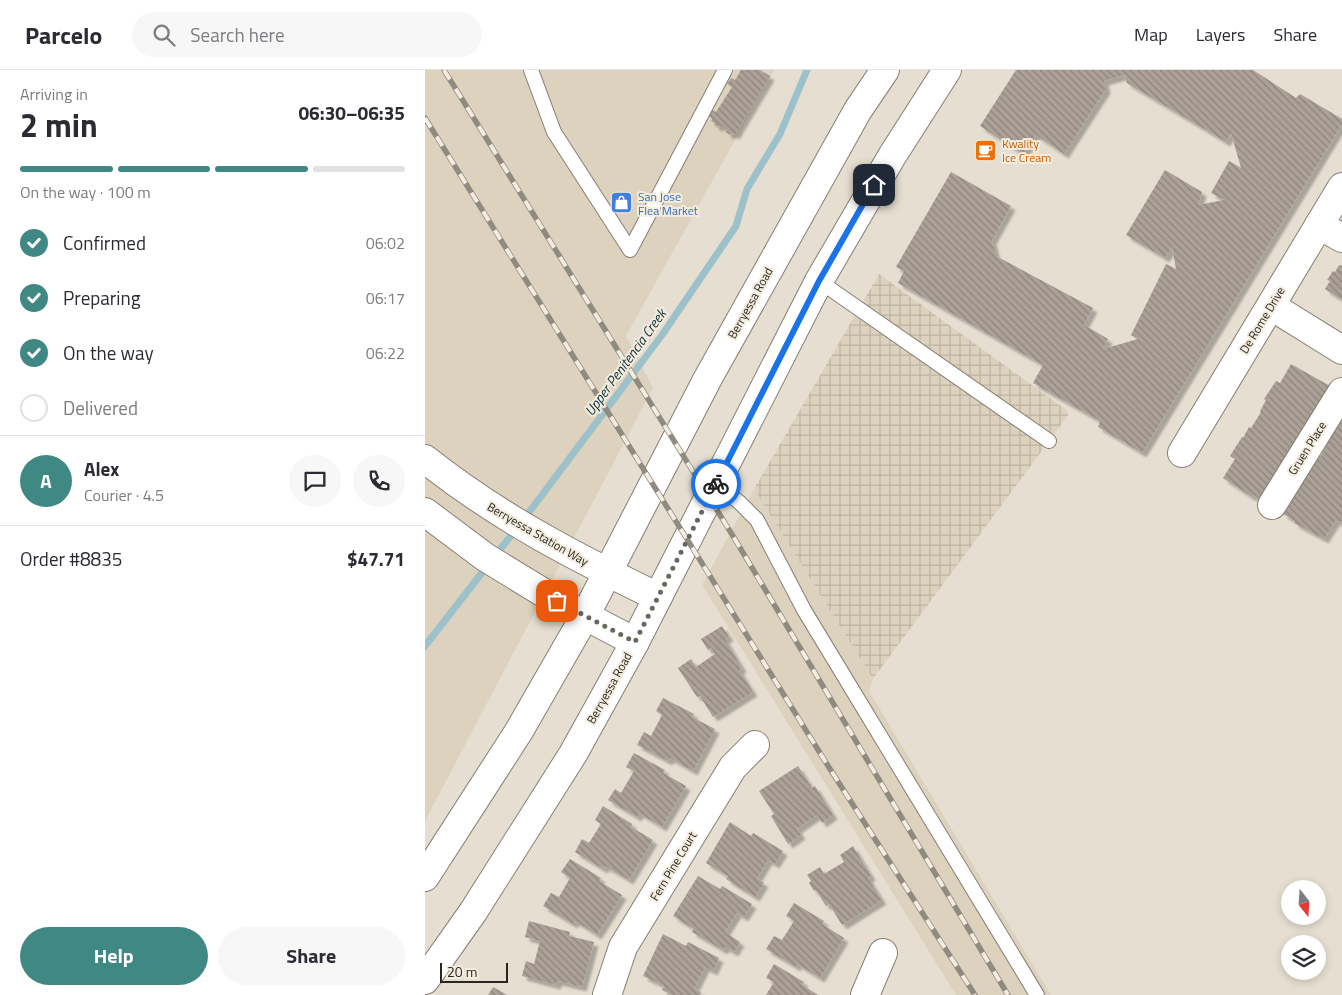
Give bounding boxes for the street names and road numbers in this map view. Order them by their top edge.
street label: Berryessa Road [722,264,778,342]
street label: De Rome Drive [1235,283,1289,357]
street label: Gruen Place [1283,417,1331,479]
street label: Berryessa Station Way [484,497,592,571]
street label: Berryessa Road [581,649,637,727]
street label: Fern Pine Court [645,827,702,904]

